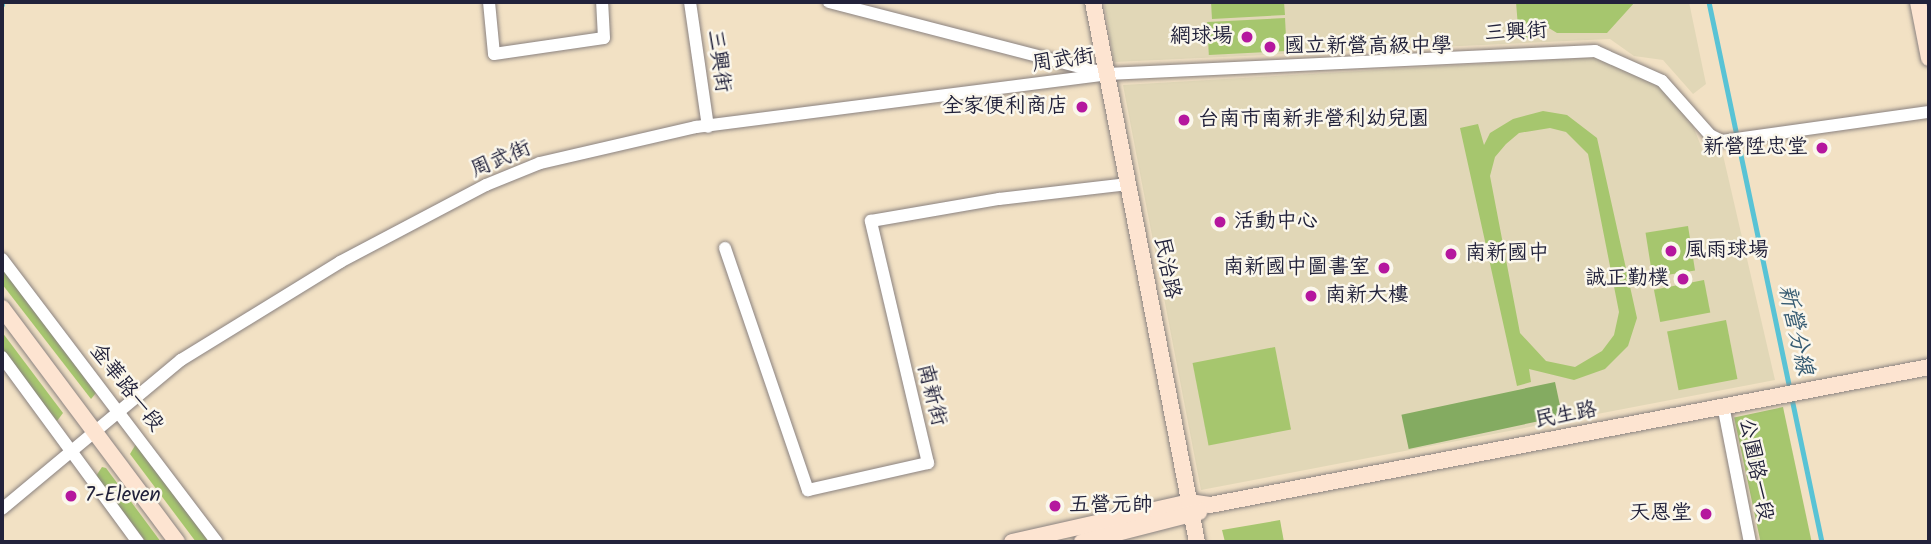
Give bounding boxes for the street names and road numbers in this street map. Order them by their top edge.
street label: 三興街 [1484,19,1548,47]
street label: 三興街 [701,28,735,94]
street label: 周武街 [1030,44,1096,78]
street label: 周武街 [467,136,535,184]
street label: 民治路 [1148,235,1184,301]
street label: 金華路一段 [84,339,168,437]
street label: 南新街 [911,361,951,429]
street label: 民生路 [1533,398,1599,434]
street label: 公園路一段 [1733,416,1777,524]

